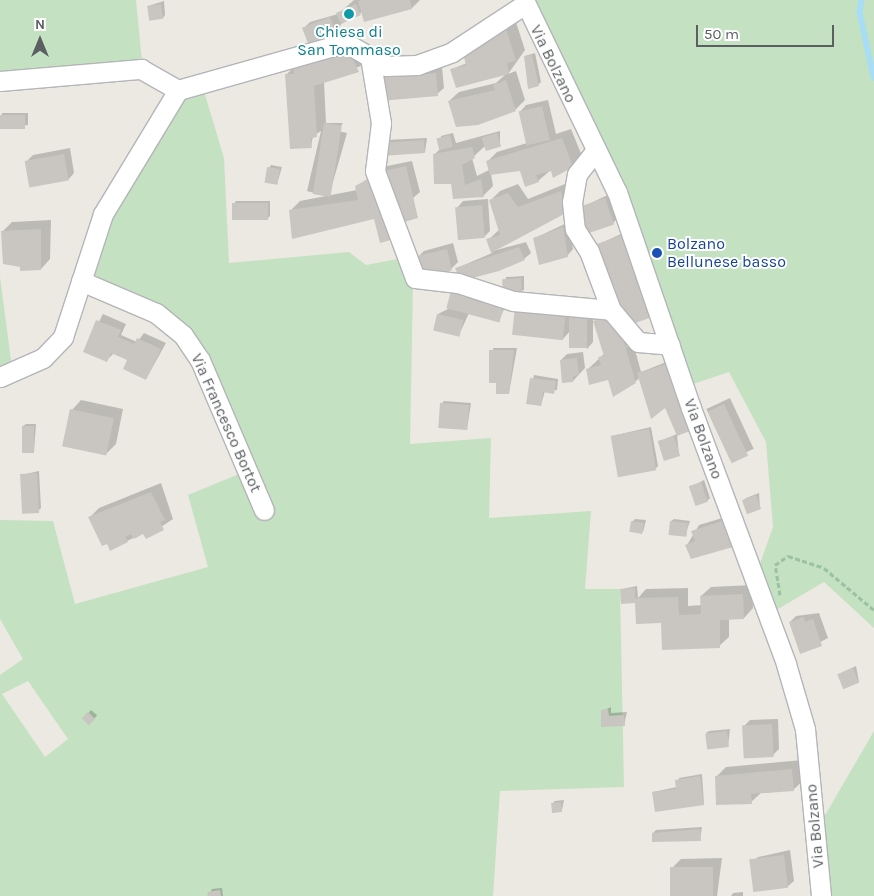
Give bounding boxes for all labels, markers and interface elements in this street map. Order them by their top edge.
marker: Chiesa di San Tommaso [343,8,355,20]
north arrow [15,15,65,65]
scale bar [699,15,836,47]
text: N [35,16,45,33]
place label: Chiesa di San Tommaso [297,22,401,60]
street label: Via Bolzano [526,22,580,106]
text: 50 m [704,25,739,43]
place label: Bolzano Bellunese basso [667,234,786,272]
marker: Bolzano Bellunese basso [651,247,663,259]
street label: Via Francesco Bortot [187,351,265,495]
street label: Via Bolzano [680,396,726,482]
street label: Via Bolzano [802,783,828,869]

